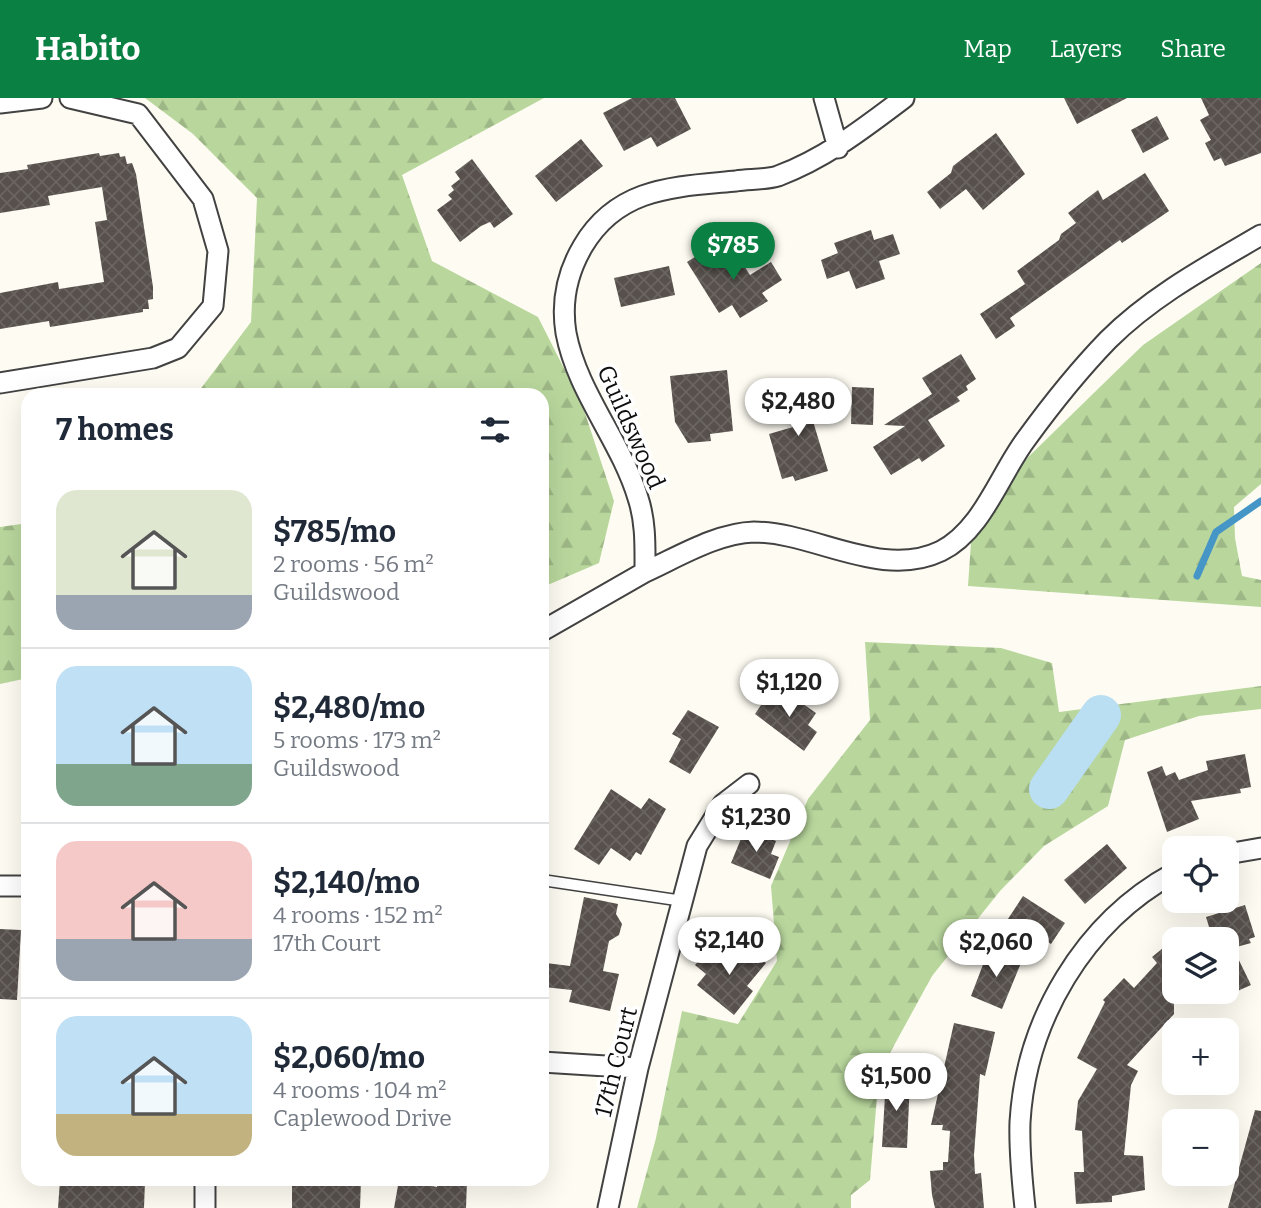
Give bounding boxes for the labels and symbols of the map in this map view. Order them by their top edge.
pin: $785 [692,222,774,282]
street label: Guildswood [591,361,671,493]
pin: $2,480 [741,378,855,438]
pin: $1,120 [732,660,846,719]
pin: $1,230 [699,794,813,854]
pin: $2,140 [672,918,786,977]
pin: $2,060 [939,920,1053,979]
street label: 17th Court [589,1004,643,1120]
pin: $1,500 [839,1054,953,1113]

